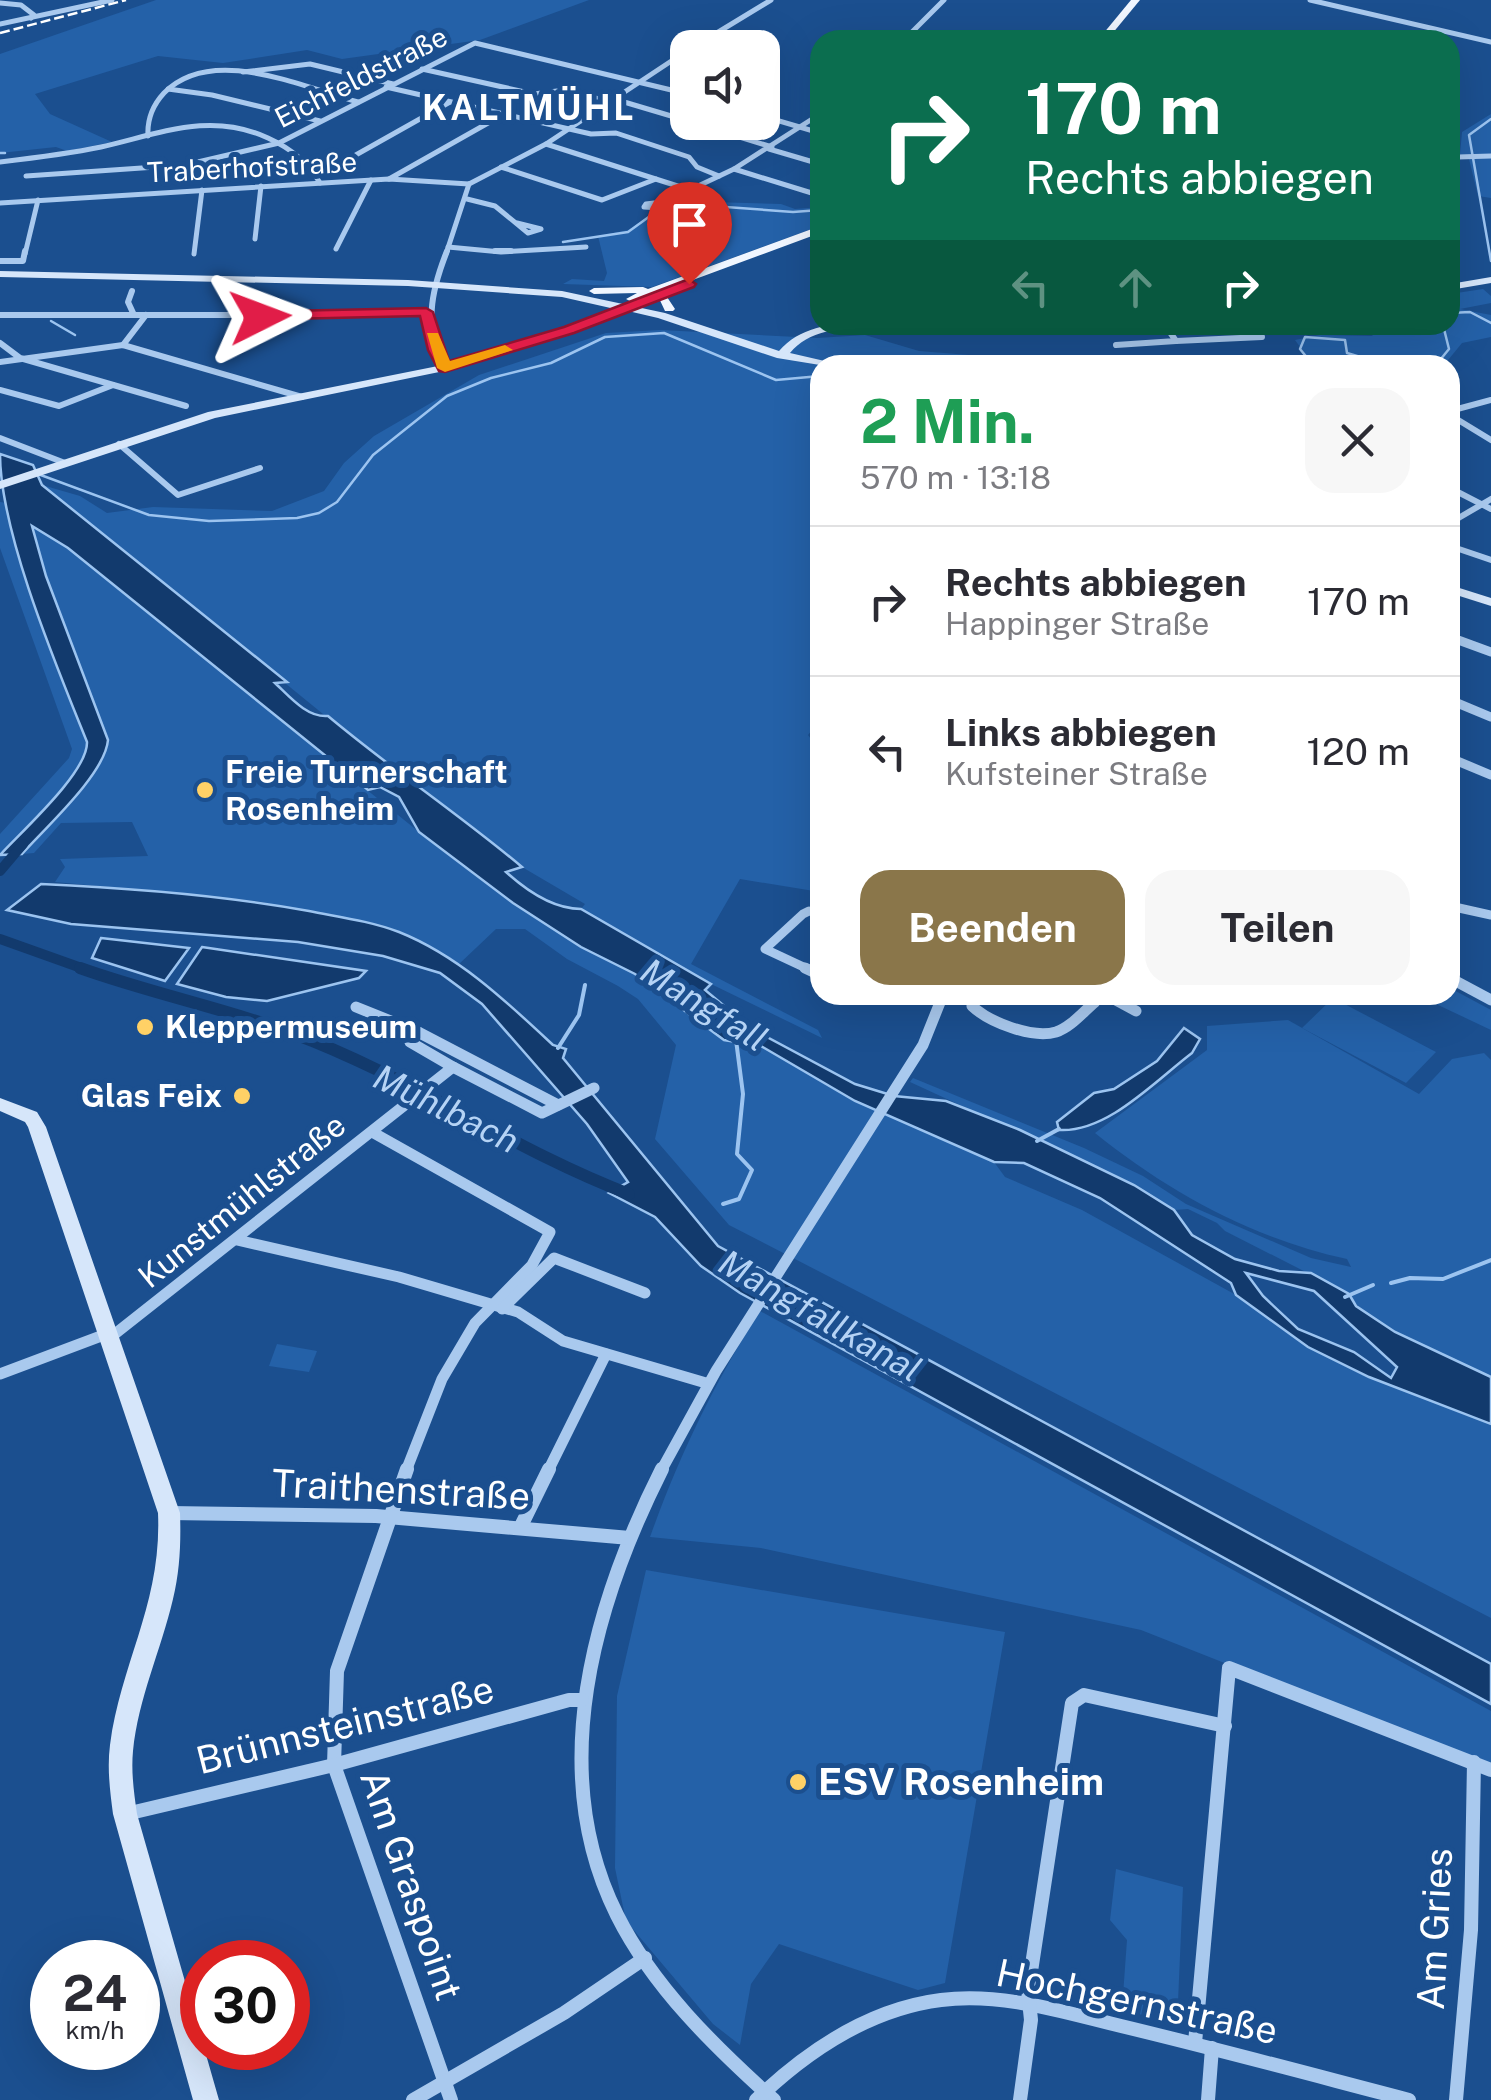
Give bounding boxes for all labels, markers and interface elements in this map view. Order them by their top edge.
street label: Eichfeldstraße [269,19,452,134]
map controls [670,30,780,140]
button: sound [670,30,780,140]
text: 170 m [1025,67,1222,150]
icon: right [860,70,990,200]
district label: KALTMÜHL [422,86,636,128]
street label: Traberhofstraße [146,145,358,188]
text: Rechts abbiegen [1025,151,1374,204]
pin [647,182,732,285]
icon: arrive [662,197,717,252]
icon: left [1003,260,1058,315]
icon: ahead [1108,260,1163,315]
icon: right [1213,260,1268,315]
position arrow [208,265,312,369]
text: 2 Min. [860,386,1035,457]
button: close [1305,388,1410,493]
text: 570 m · 13:18 [860,459,1051,496]
text: Rechts abbiegen [945,560,1247,605]
icon: right [860,574,915,629]
text: 170 m [1307,579,1410,624]
text: Happinger Straße [945,605,1210,642]
text: Links abbiegen [945,710,1217,755]
icon: left [860,724,915,779]
text: 120 m [1307,729,1410,774]
place label: Freie Turnerschaft Rosenheim [225,753,508,827]
text: Kufsteiner Straße [945,755,1208,792]
marker: Freie Turnerschaft Rosenheim [194,779,216,801]
button: Beenden [860,870,1125,985]
button: Teilen [1145,870,1410,985]
water label: Mangfall [633,950,775,1059]
place label: Kleppermuseum [165,1008,417,1045]
marker: Kleppermuseum [134,1016,156,1038]
water label: Mühlbach [367,1056,525,1161]
place label: Glas Feix [81,1077,222,1114]
marker: Glas Feix [231,1085,253,1107]
street label: Kunstmühlstraße [131,1106,353,1295]
water label: Mangfallkanal [712,1241,929,1390]
street label: Traithenstraße [271,1460,531,1519]
street label: Brünnsteinstraße [191,1666,498,1783]
place label: ESV Rosenheim [818,1759,1104,1804]
street label: Am Graspoint [351,1764,472,2006]
marker: ESV Rosenheim [787,1771,809,1793]
street label: Am Gries [1408,1847,1461,2011]
speed limit sign: 30 [180,1940,310,2070]
street label: Hochgernstraße [992,1950,1282,2053]
text: 24 [63,1963,127,2022]
text: km/h [66,2015,124,2045]

